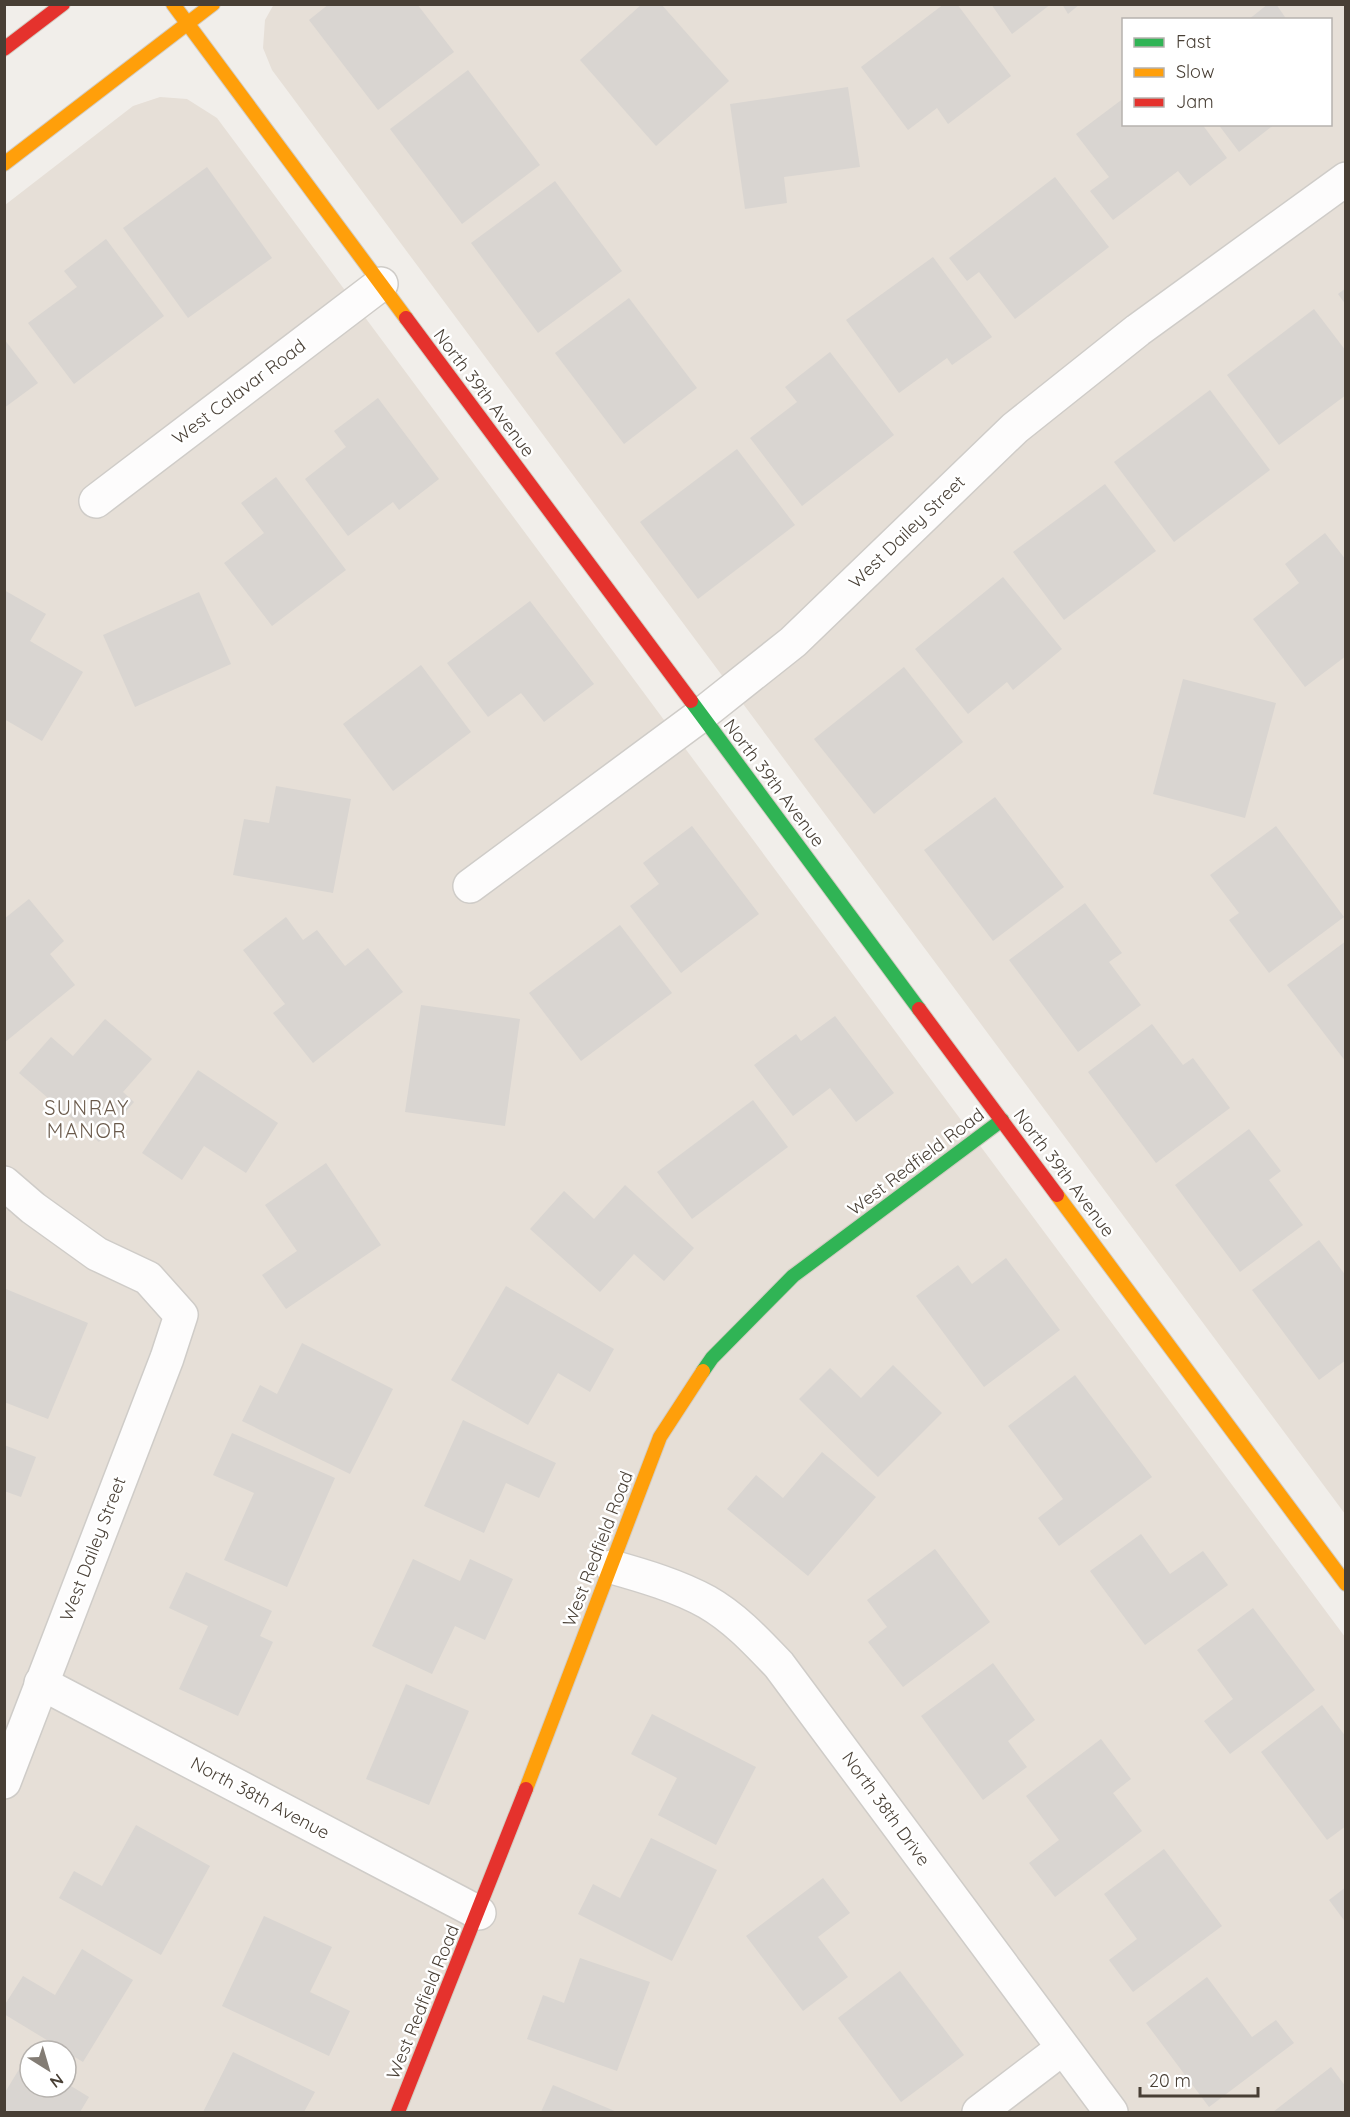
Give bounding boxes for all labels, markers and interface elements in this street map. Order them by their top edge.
legend [1122,18,1332,126]
text: Fast [1176,30,1211,53]
text: Slow [1176,60,1214,83]
text: Jam [1176,90,1214,113]
street label: North 39th Avenue [429,324,540,461]
street label: West Calavar Road [167,334,310,449]
street label: West Dailey Street [844,470,970,593]
street label: North 39th Avenue [719,714,830,851]
district label: SUNRAY MANOR [44,1095,130,1143]
street label: West Redfield Road [843,1103,988,1220]
street label: North 39th Avenue [1009,1104,1120,1241]
street label: West Redfield Road [557,1468,638,1630]
street label: West Dailey Street [54,1473,131,1624]
street label: North 38th Drive [837,1747,936,1870]
street label: North 38th Avenue [187,1751,334,1844]
street label: West Redfield Road [381,1921,464,2082]
north arrow [18,2039,78,2099]
scale bar [1140,2060,1258,2098]
text: N [46,2069,68,2093]
text: 20 m [1149,2069,1191,2092]

